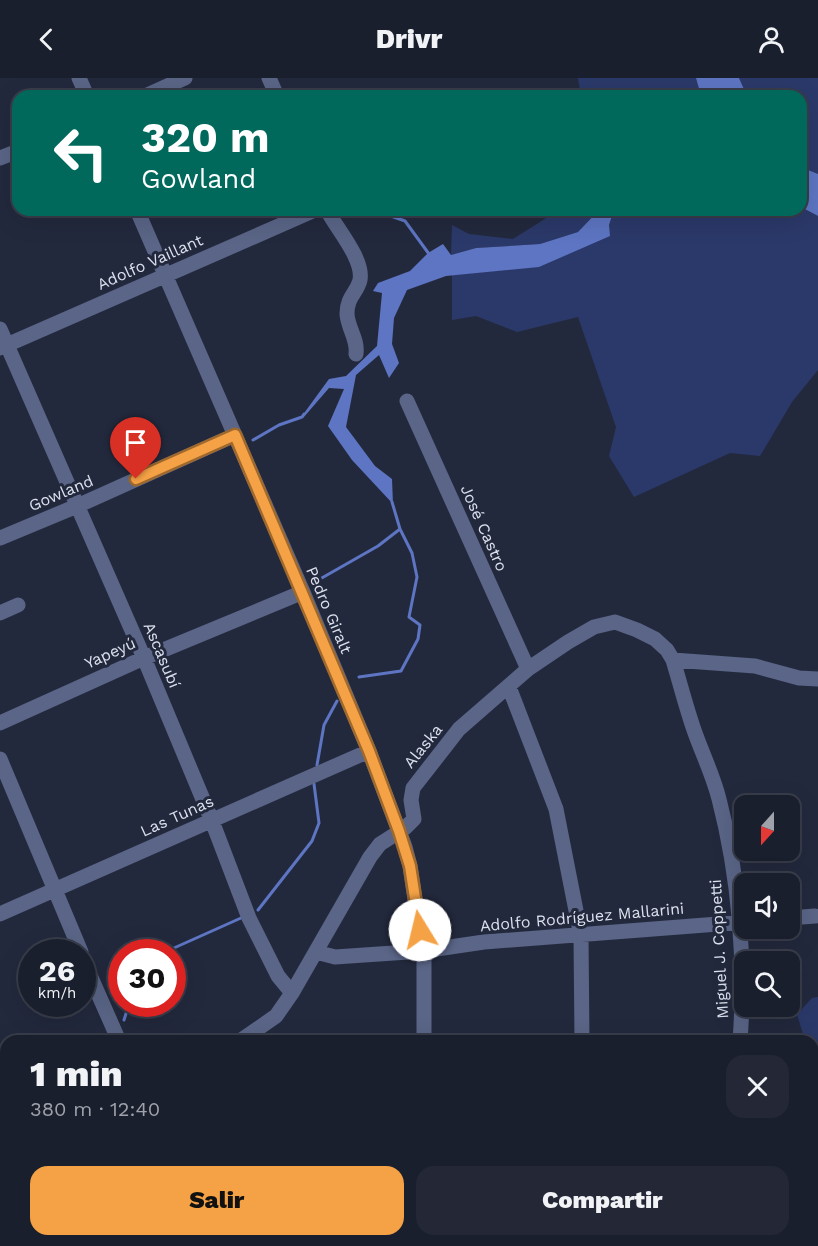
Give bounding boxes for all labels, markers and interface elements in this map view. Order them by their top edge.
icon: back [30,23,63,56]
text: Drivr [376,23,442,55]
icon: person [755,23,788,56]
text: 320 m [141,113,270,162]
icon: left [42,114,120,192]
text: Gowland [141,163,256,195]
street label: Adolfo Vaillant [94,230,206,294]
pin [110,417,161,479]
icon: arrive [119,426,152,459]
street label: Gowland [26,471,96,515]
street label: José Castro [456,482,512,574]
street label: Pedro Giralt [302,564,356,657]
street label: Ascasubí [140,619,184,691]
street label: Yapeyú [82,633,138,673]
street label: Alaska [400,720,446,772]
street label: Las Tunas [138,791,216,841]
north arrow [734,795,800,861]
map controls [734,795,800,1017]
button: sound [734,873,800,939]
street label: Miguel J. Coppetti [706,879,732,1019]
position arrow [388,898,452,962]
street label: Adolfo Rodríguez Mallarini [479,899,685,935]
speed limit sign: 30 [108,939,186,1017]
button: search [734,951,800,1017]
text: 26 [39,953,75,988]
text: km/h [38,984,76,1002]
text: 1 min [30,1053,123,1095]
button: close [726,1055,789,1118]
text: 380 m · 12:40 [30,1097,160,1121]
button: Salir [30,1166,404,1235]
button: Compartir [416,1166,789,1235]

